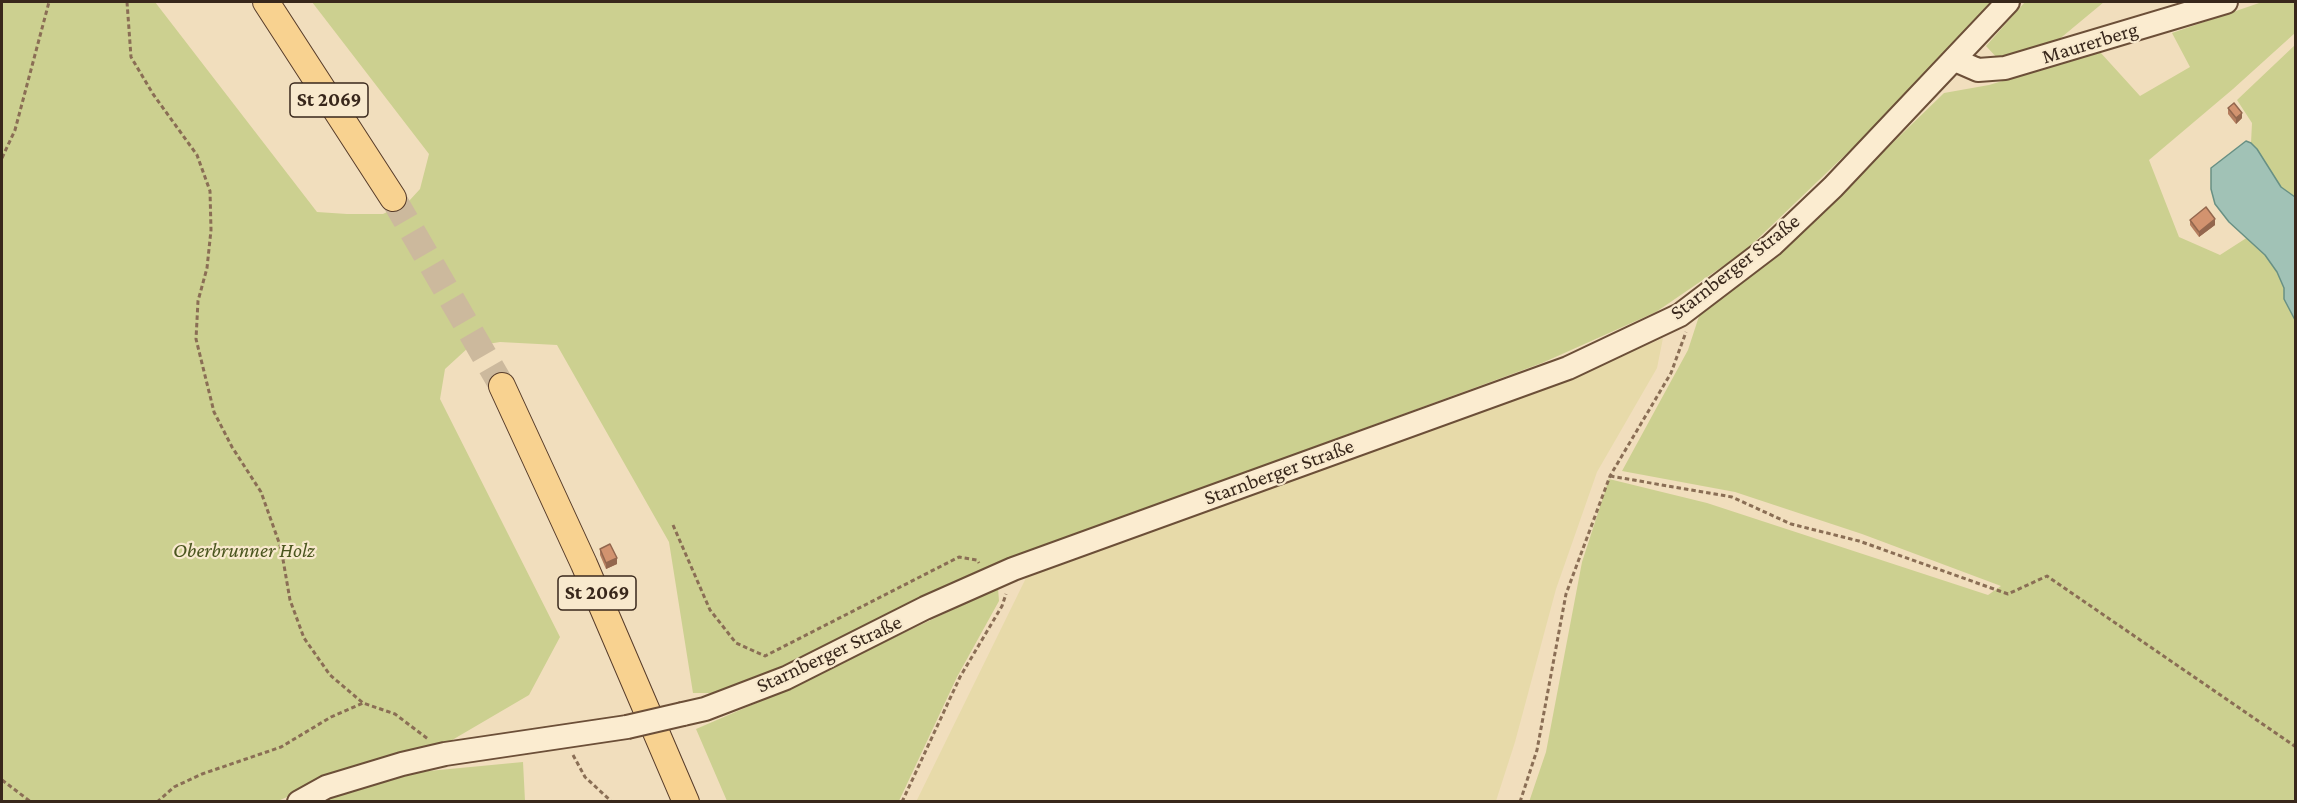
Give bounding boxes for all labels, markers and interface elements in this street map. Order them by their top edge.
street label: Maurerberg [2039,16,2141,70]
road number: St 2069 [290,83,368,117]
street label: Starnberger Straße [1665,209,1805,325]
street label: Starnberger Straße [1201,433,1357,511]
park label: Oberbrunner Holz [173,538,315,564]
road number: St 2069 [558,576,636,610]
street label: Starnberger Straße [752,609,906,699]

